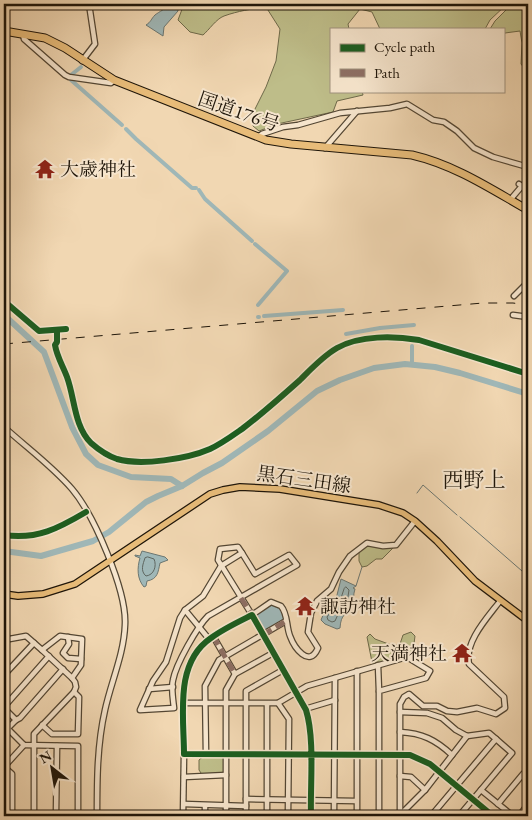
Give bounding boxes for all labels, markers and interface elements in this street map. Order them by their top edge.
legend [330,28,504,92]
text: Cycle path [374,37,436,56]
text: Path [374,63,400,82]
street label: 国道176号 [195,86,283,137]
place label: 大歳神社 [60,157,136,182]
temple icon: 大歳神社 [34,158,56,180]
street label: 黒石三田線 [255,461,353,498]
district label: 西野上 [443,466,506,493]
place label: 諏訪神社 [320,594,396,619]
temple icon: 諏訪神社 [294,595,316,617]
place label: 天満神社 [371,641,447,666]
temple icon: 天満神社 [451,642,473,664]
north arrow [28,742,78,792]
text: N [36,746,55,767]

